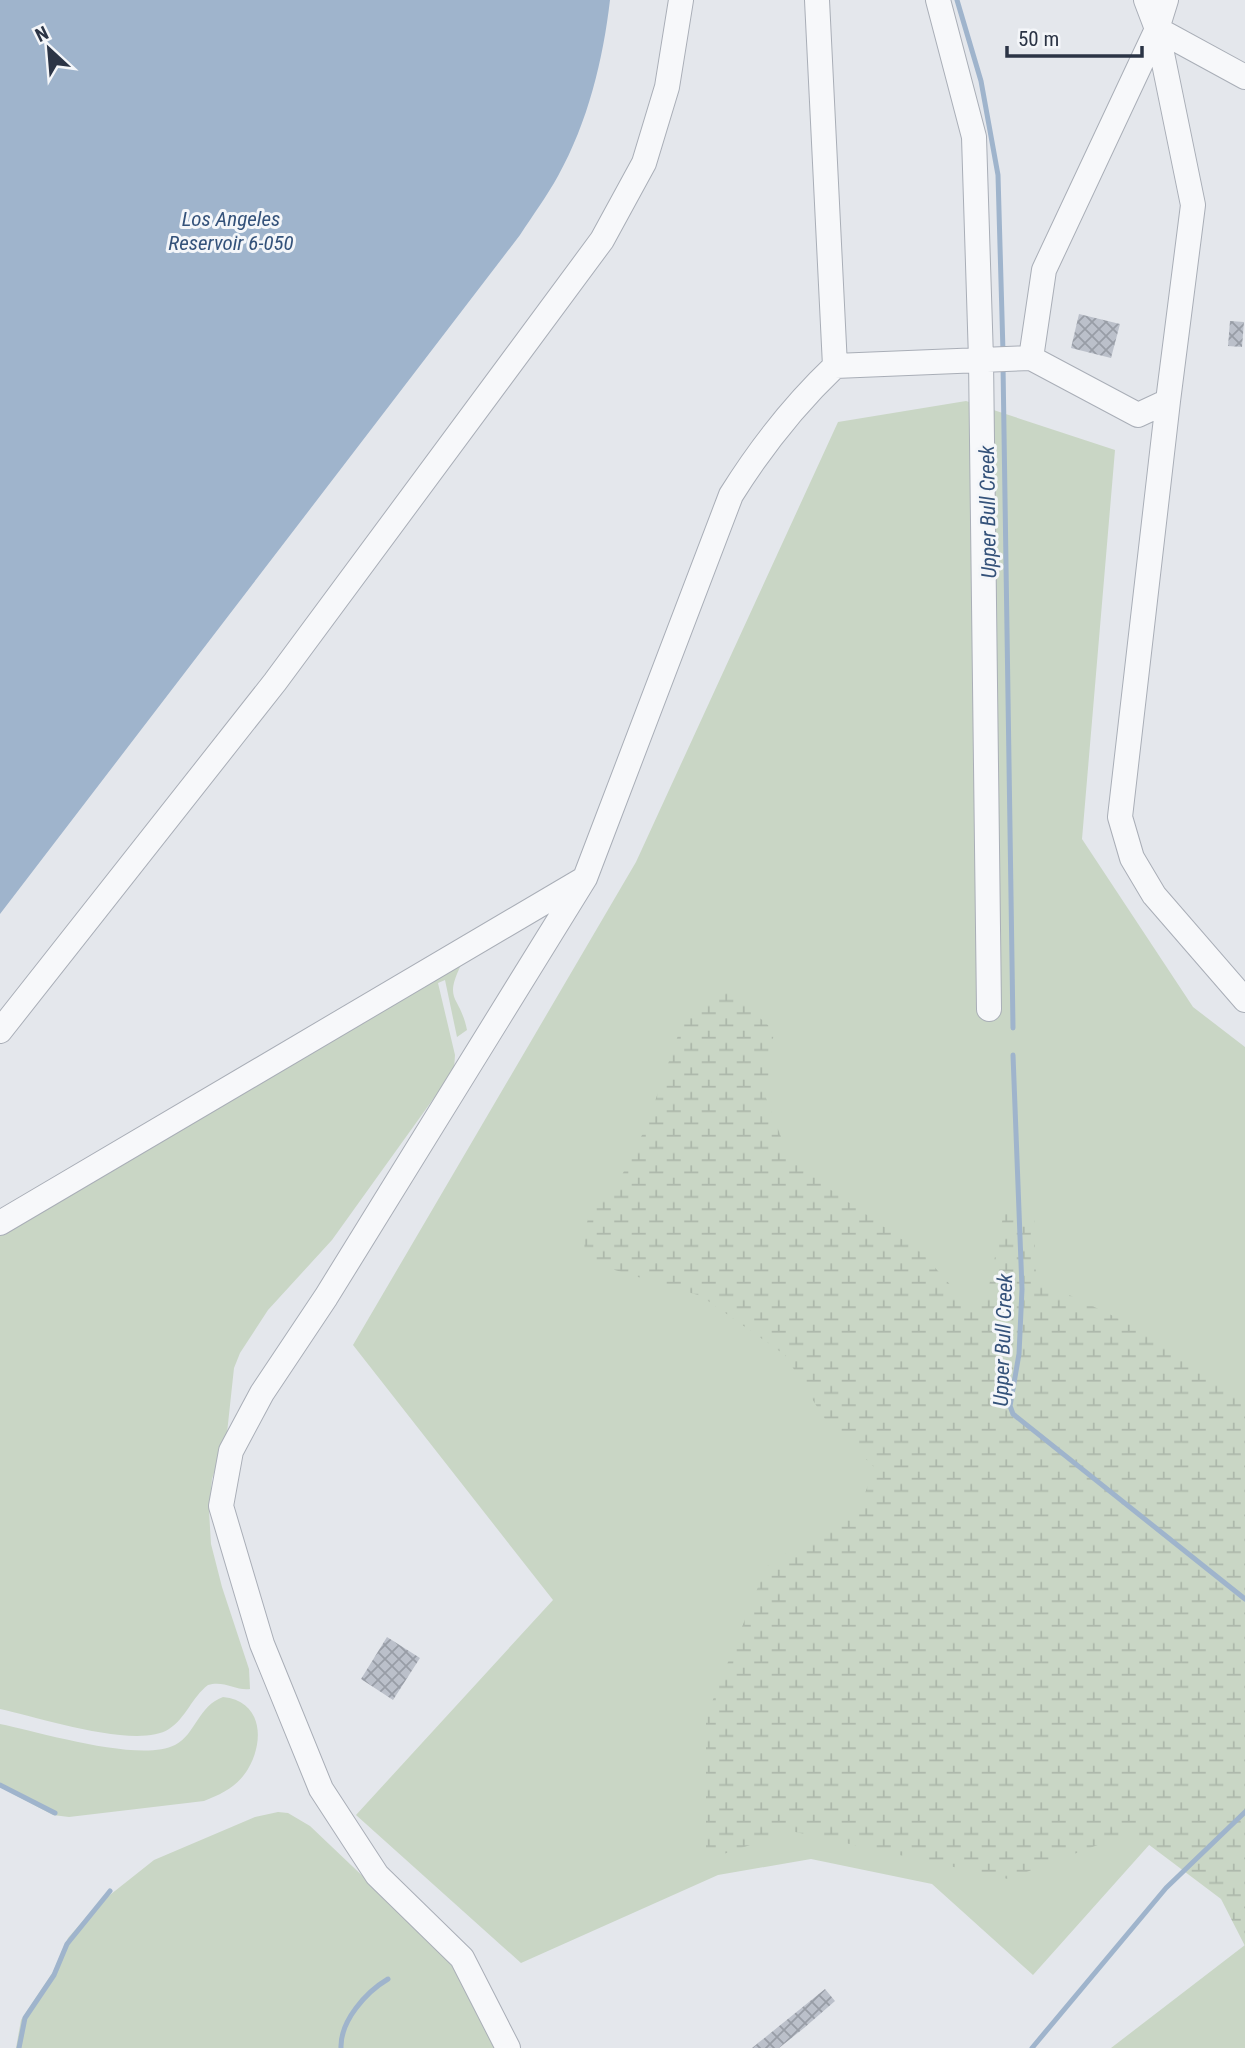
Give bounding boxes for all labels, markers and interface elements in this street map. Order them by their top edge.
north arrow [14,14,84,84]
scale bar [1007,14,1142,58]
text: N [31,21,52,47]
text: 50 m [1018,27,1059,51]
water label: Los Angeles Reservoir 6-050 [168,207,294,255]
water label: Upper Bull Creek [975,444,1001,579]
water label: Upper Bull Creek [989,1272,1017,1407]

